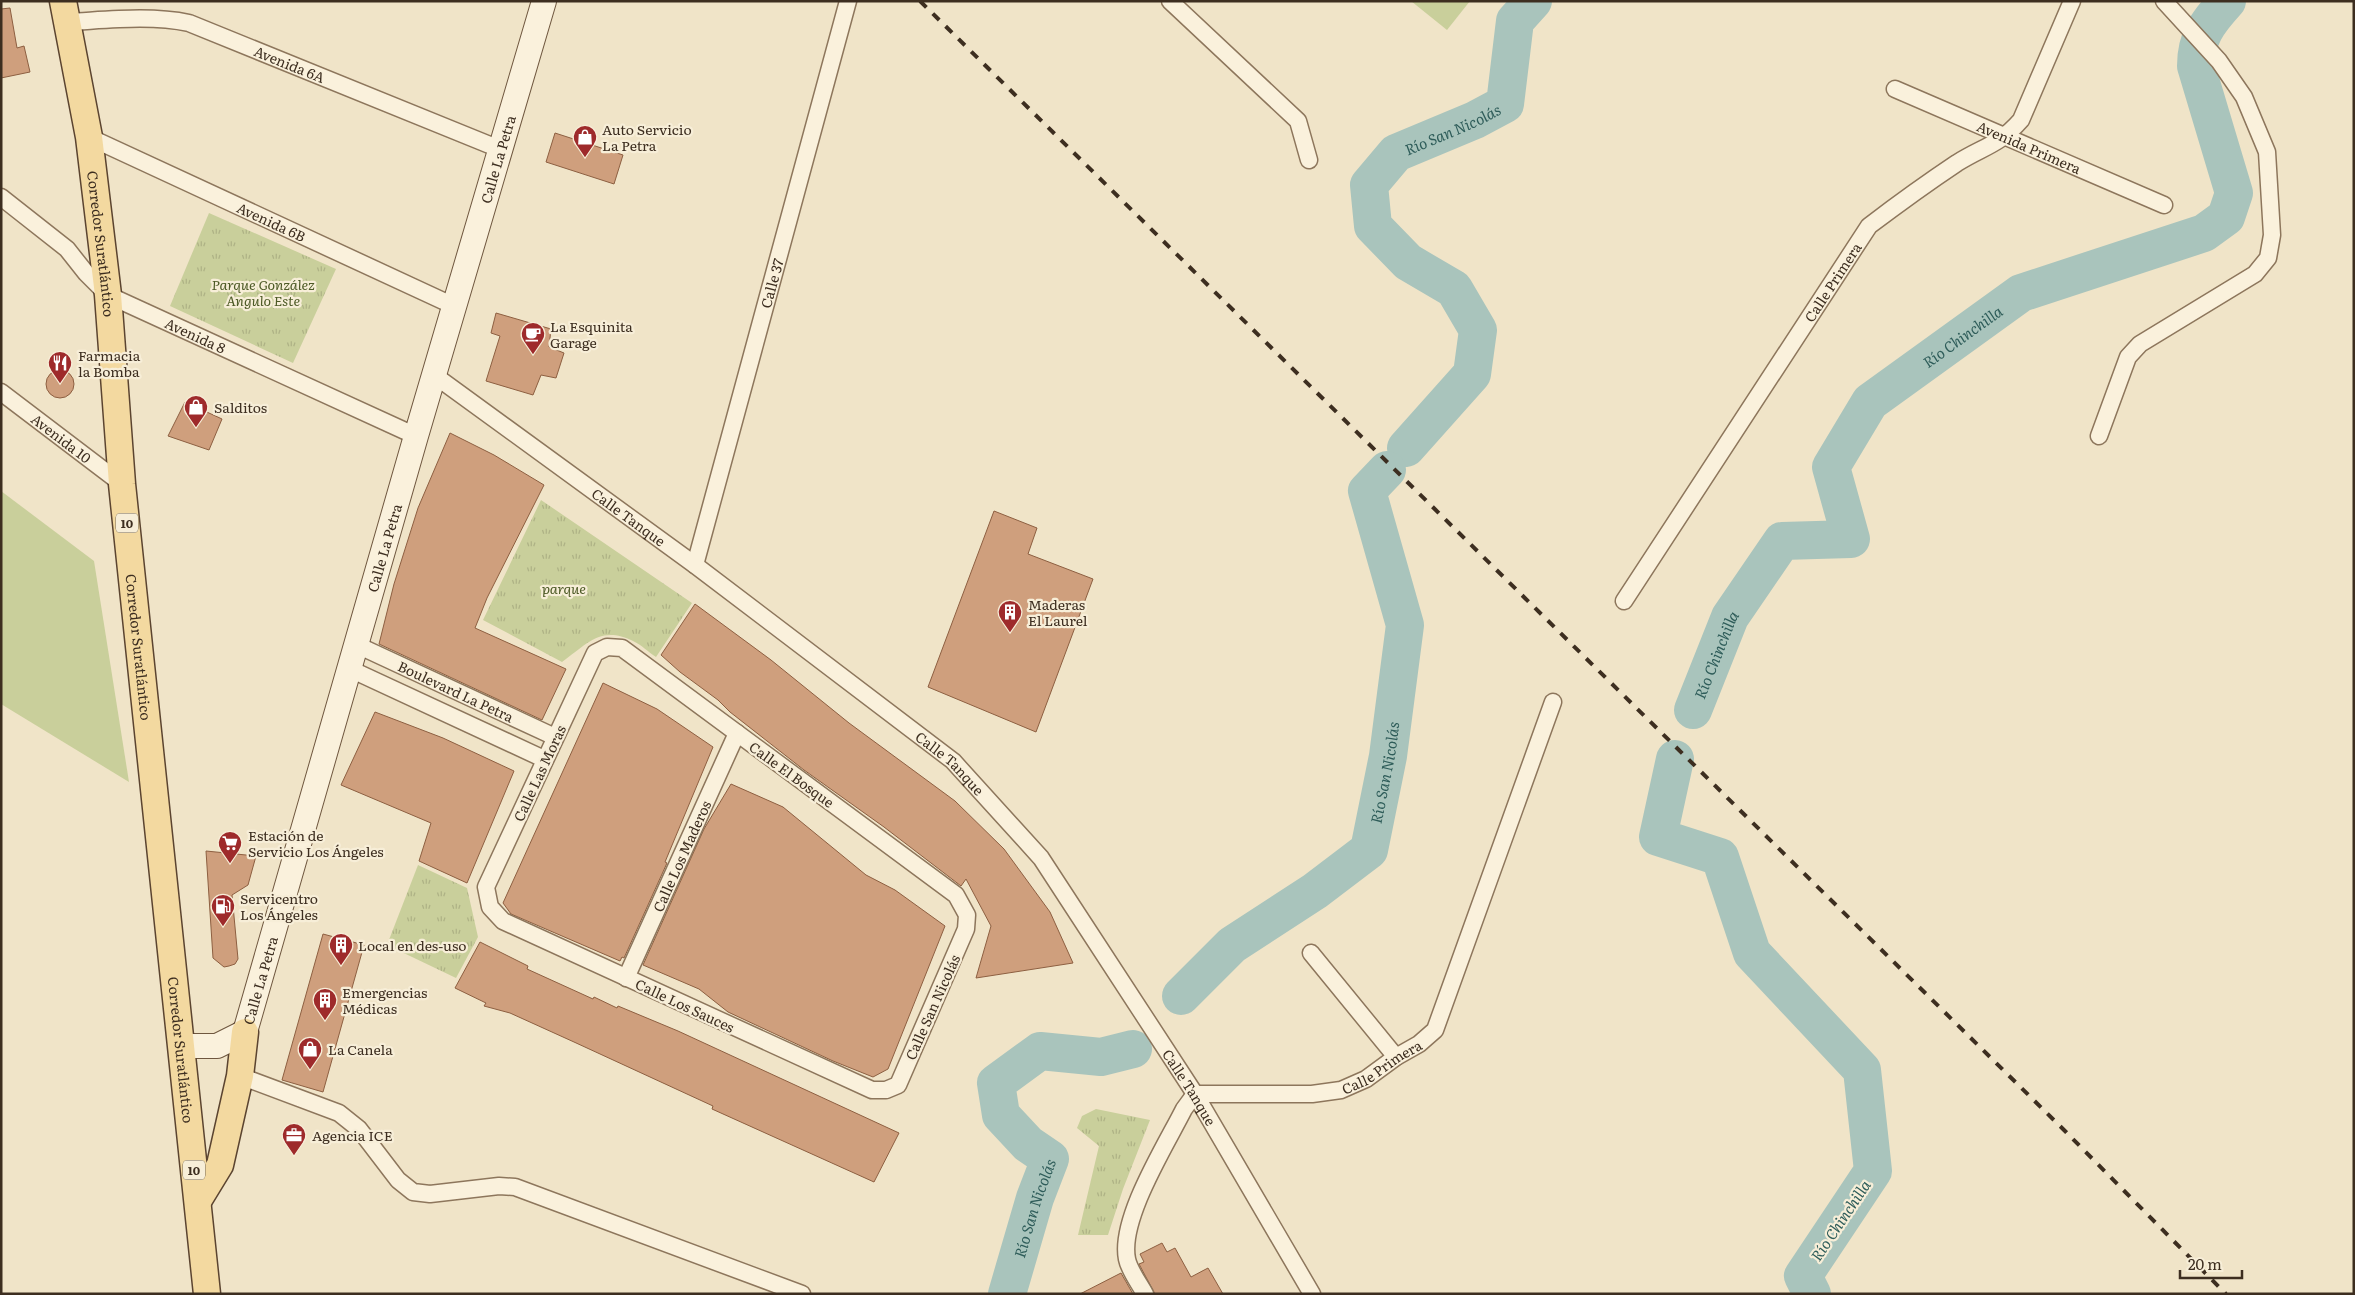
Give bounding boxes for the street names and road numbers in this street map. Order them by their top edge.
street label: Avenida 6A [251,41,329,87]
street label: Calle La Petra [475,112,520,206]
street label: Avenida Primera [1974,116,2085,178]
street label: Corredor Suratlántico [83,169,120,318]
street label: Avenida 6B [234,197,309,246]
street label: Calle Primera [1799,238,1866,326]
street label: Calle 37 [755,256,788,310]
street label: Avenida 8 [162,312,229,358]
street label: Avenida 10 [27,409,96,467]
street label: Calle Tanque [588,483,670,551]
street label: Calle La Petra [362,501,406,594]
road number: 10 [116,514,138,532]
street label: Corredor Suratlántico [121,573,157,721]
street label: Boulevard La Petra [395,655,517,727]
street label: Calle Las Moras [508,722,570,824]
street label: Calle Tanque [912,726,989,799]
street label: Calle El Bosque [745,736,839,812]
street label: Calle Los Maderos [647,797,715,915]
street label: Calle La Petra [238,934,282,1027]
street label: Calle San Nicolás [900,951,964,1063]
street label: Calle Los Sauces [632,973,738,1037]
street label: Corredor Suratlántico [164,976,199,1124]
street label: Calle Primera [1338,1034,1426,1099]
street label: Calle Tanque [1158,1045,1221,1129]
road number: 10 [183,1160,205,1180]

